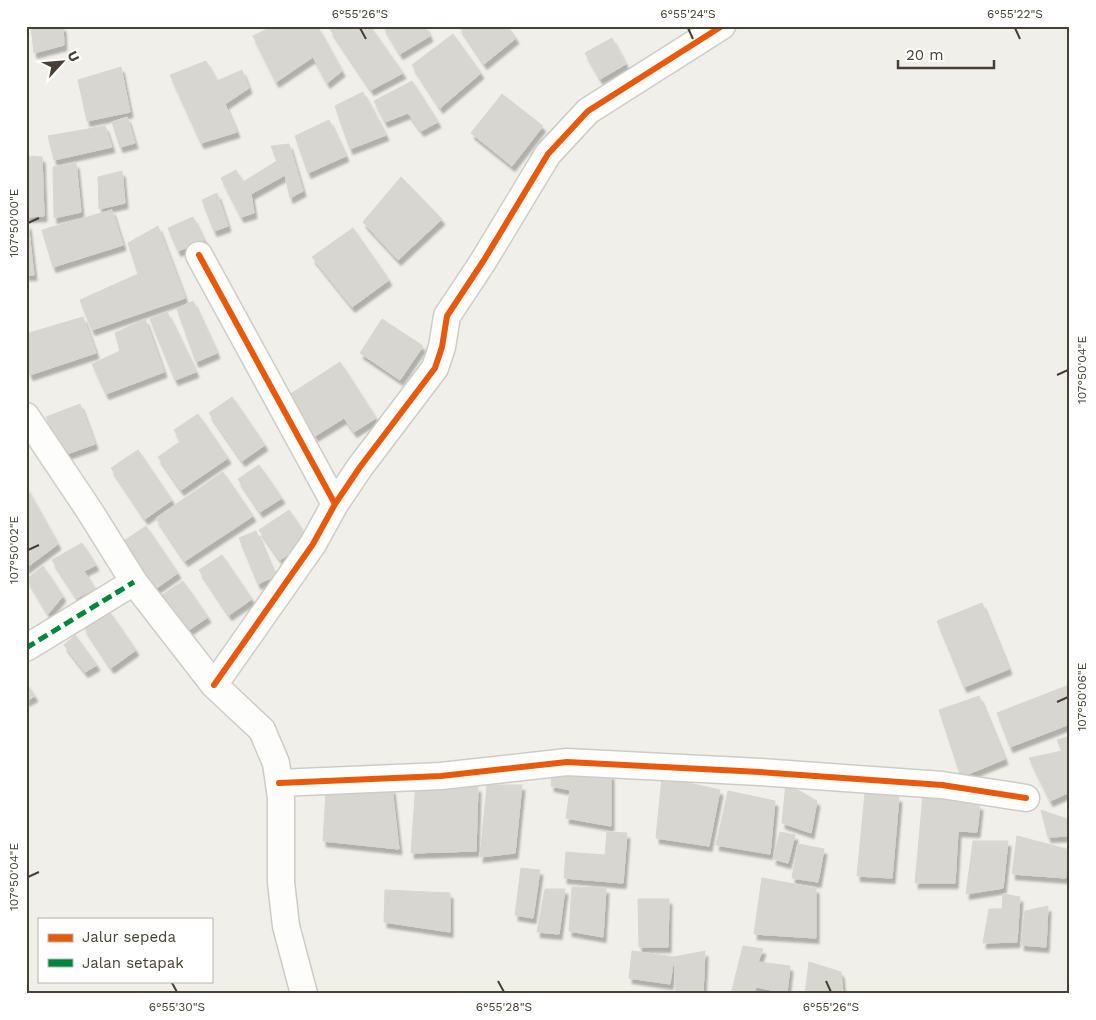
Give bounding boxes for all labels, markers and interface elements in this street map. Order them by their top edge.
text: 6°55'26"S [332,7,388,21]
text: 6°55'24"S [660,7,716,21]
text: 6°55'22"S [987,7,1043,21]
north arrow [38,38,88,88]
scale bar [898,38,995,70]
text: 20 m [906,46,944,64]
text: U [64,48,83,64]
text: 107°50'00"E [7,188,21,257]
text: 107°50'04"E [1075,336,1089,404]
text: 107°50'02"E [7,515,21,584]
text: 107°50'06"E [1075,662,1089,731]
text: 107°50'04"E [7,843,21,911]
legend [38,918,212,982]
text: Jalur sepeda [82,928,176,946]
text: Jalan setapak [82,954,184,972]
text: 6°55'30"S [149,1000,205,1014]
text: 6°55'28"S [476,1000,532,1014]
text: 6°55'26"S [803,1000,859,1014]

